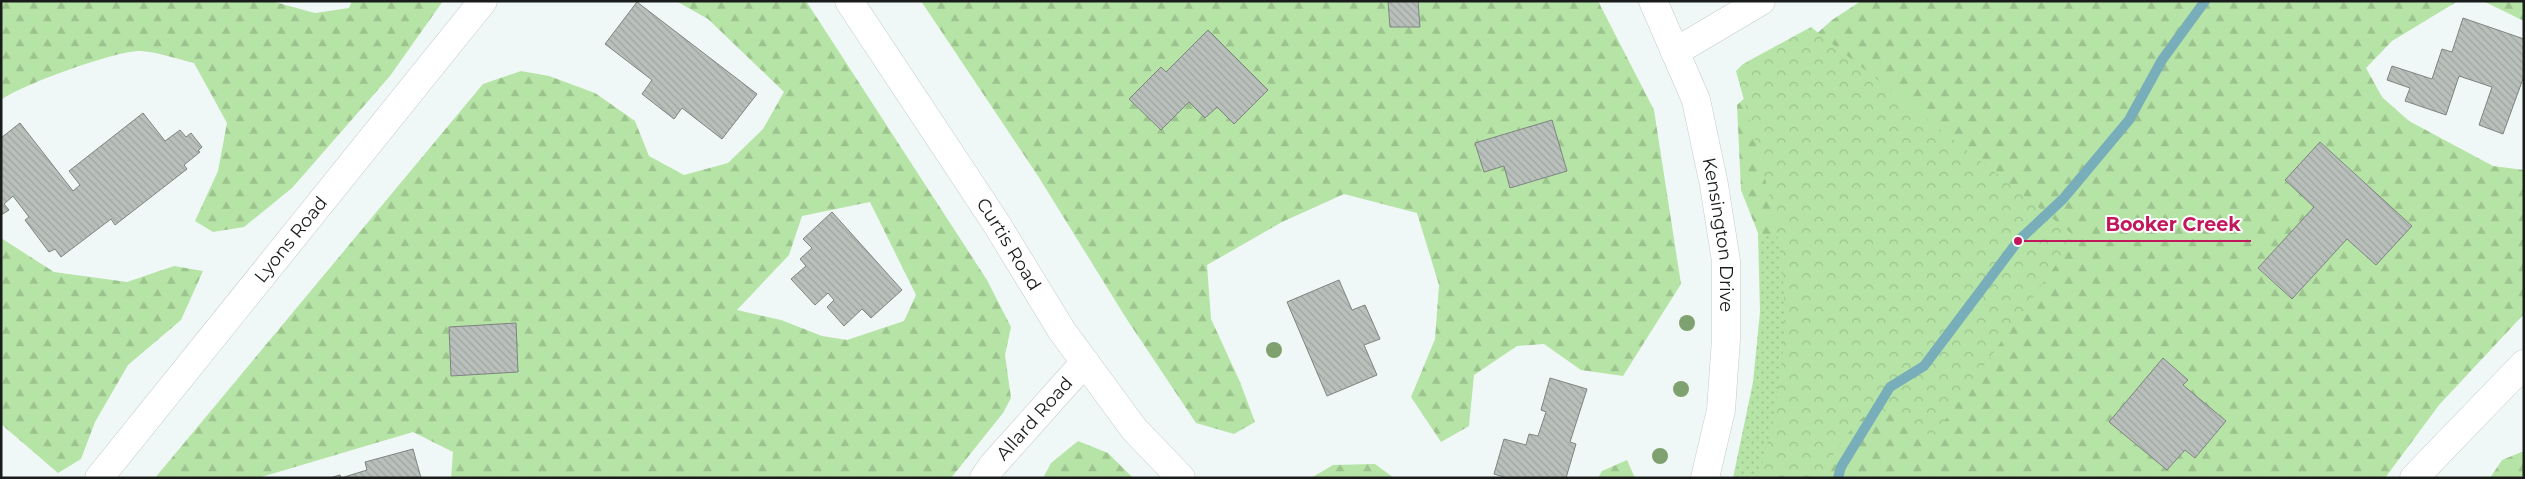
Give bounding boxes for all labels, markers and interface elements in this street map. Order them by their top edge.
street label: Kensington Drive [1697,156,1737,312]
street label: Lyons Road [250,192,332,287]
street label: Curtis Road [972,194,1046,295]
callout: Booker Creek [2096,207,2251,241]
text: Booker Creek [2105,213,2241,236]
street label: Allard Road [992,372,1077,465]

